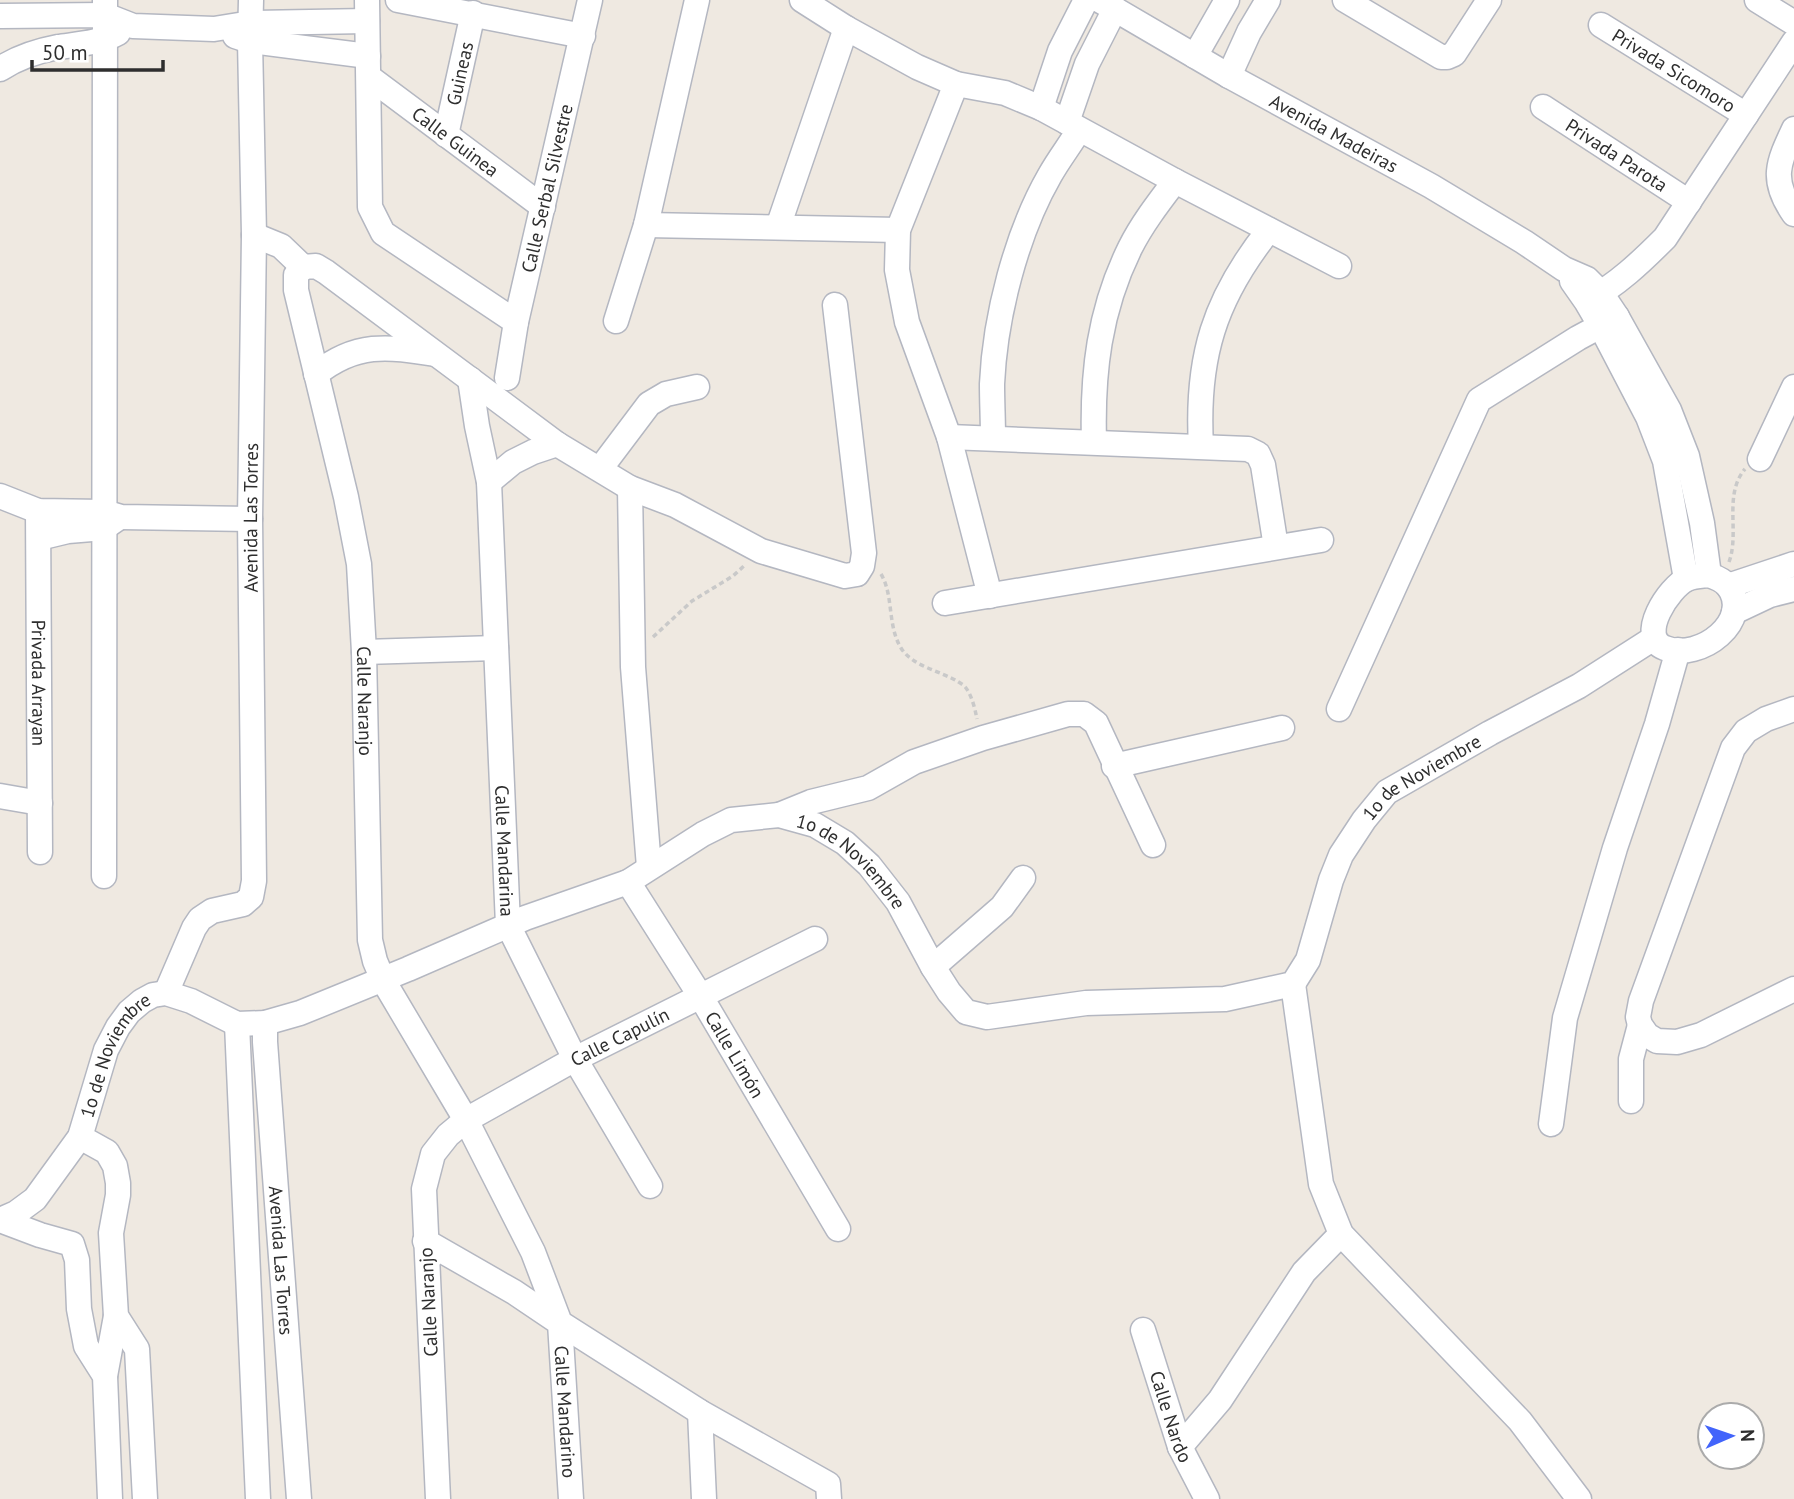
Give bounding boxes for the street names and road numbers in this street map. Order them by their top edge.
street label: Privada Sicomoro [1608,23,1740,118]
street label: Guineas [441,39,478,108]
street label: Avenida Madeiras [1265,88,1402,178]
street label: Calle Guinea [407,101,504,182]
street label: Calle Serbal Silvestre [516,102,578,275]
street label: Privada Parota [1561,113,1672,197]
street label: Avenida Las Torres [238,443,263,593]
street label: Privada Arrayan [27,620,51,746]
street label: Calle Naranjo [352,646,378,756]
street label: 1o de Noviembre [1357,729,1485,825]
street label: Calle Mandarina [490,785,520,917]
street label: 1o de Noviembre [794,808,911,913]
street label: 1o de Noviembre [74,987,154,1121]
street label: Calle Capulín [566,1002,673,1071]
street label: Calle Limón [700,1007,770,1102]
street label: Avenida Las Torres [264,1185,299,1336]
street label: Calle Naranjo [413,1247,443,1357]
street label: Calle Mandarino [549,1345,582,1479]
street label: Calle Nardo [1145,1368,1198,1467]

